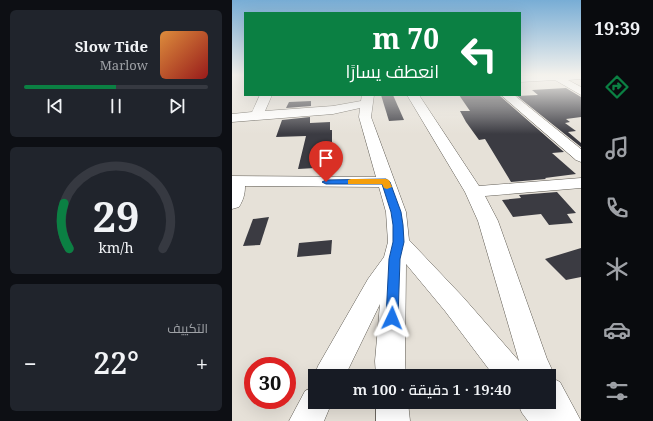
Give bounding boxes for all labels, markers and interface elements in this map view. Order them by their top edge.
text: 19:39 [594,16,640,40]
text: 70 m [372,19,439,57]
icon: left [453,28,505,80]
text: Slow Tide [75,36,148,56]
text: Marlow [100,56,148,74]
text: انعطف يسارًا [346,59,439,83]
icon: directions [603,73,631,101]
icon: previous [44,95,66,117]
icon: pause [105,95,127,117]
icon: next [166,95,188,117]
icon: music [603,134,631,162]
pin [309,141,343,182]
icon: arrive [315,147,337,169]
text: 29 [92,187,140,243]
icon: phone [603,194,631,222]
text: km/h [98,237,134,256]
icon: climate [603,255,631,283]
position arrow [371,297,413,339]
icon: car [603,316,631,344]
text: التكييف [167,319,208,337]
text: 22° [93,342,139,383]
text: − [24,348,37,378]
text: + [196,348,208,378]
speed limit sign: 30 [244,357,296,409]
icon: filters [603,377,631,405]
text: 19:40 · 1 دقيقة · 100 m [353,379,511,399]

